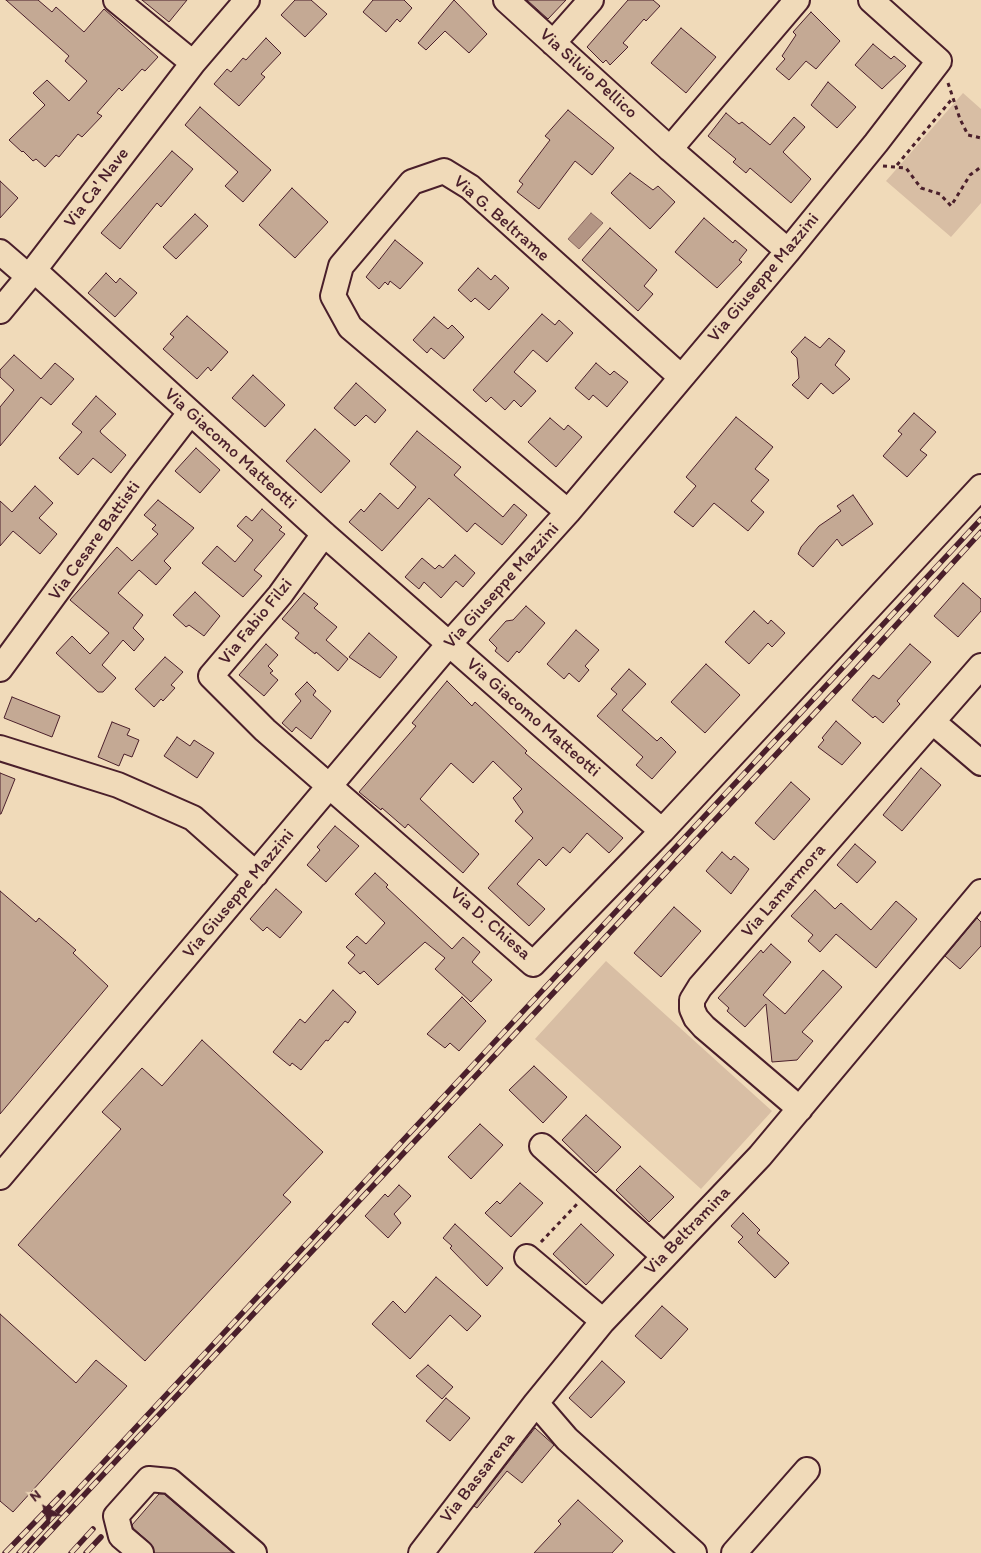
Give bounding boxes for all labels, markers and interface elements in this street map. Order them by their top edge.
street label: Via Silvio Pellico [534,24,642,124]
street label: Via Ca' Nave [60,144,134,232]
street label: Via G. Beltrame [448,171,554,267]
street label: Via Giuseppe Mazzini [704,209,824,347]
street label: Via Giacomo Matteotti [159,384,301,514]
street label: Via Cesare Battisti [44,477,146,605]
street label: Via Giuseppe Mazzini [440,519,564,653]
street label: Via Fabio Filzi [215,574,297,670]
street label: Via Giacomo Matteotti [461,654,605,782]
street label: Via Giuseppe Mazzini [179,825,299,963]
street label: Via Lamarmora [737,839,831,943]
street label: Via D. Chiesa [445,883,535,965]
street label: Via Beltramina [640,1182,736,1280]
street label: Via Bassarena [436,1428,520,1528]
north arrow [20,1483,70,1533]
text: N [26,1486,44,1505]

